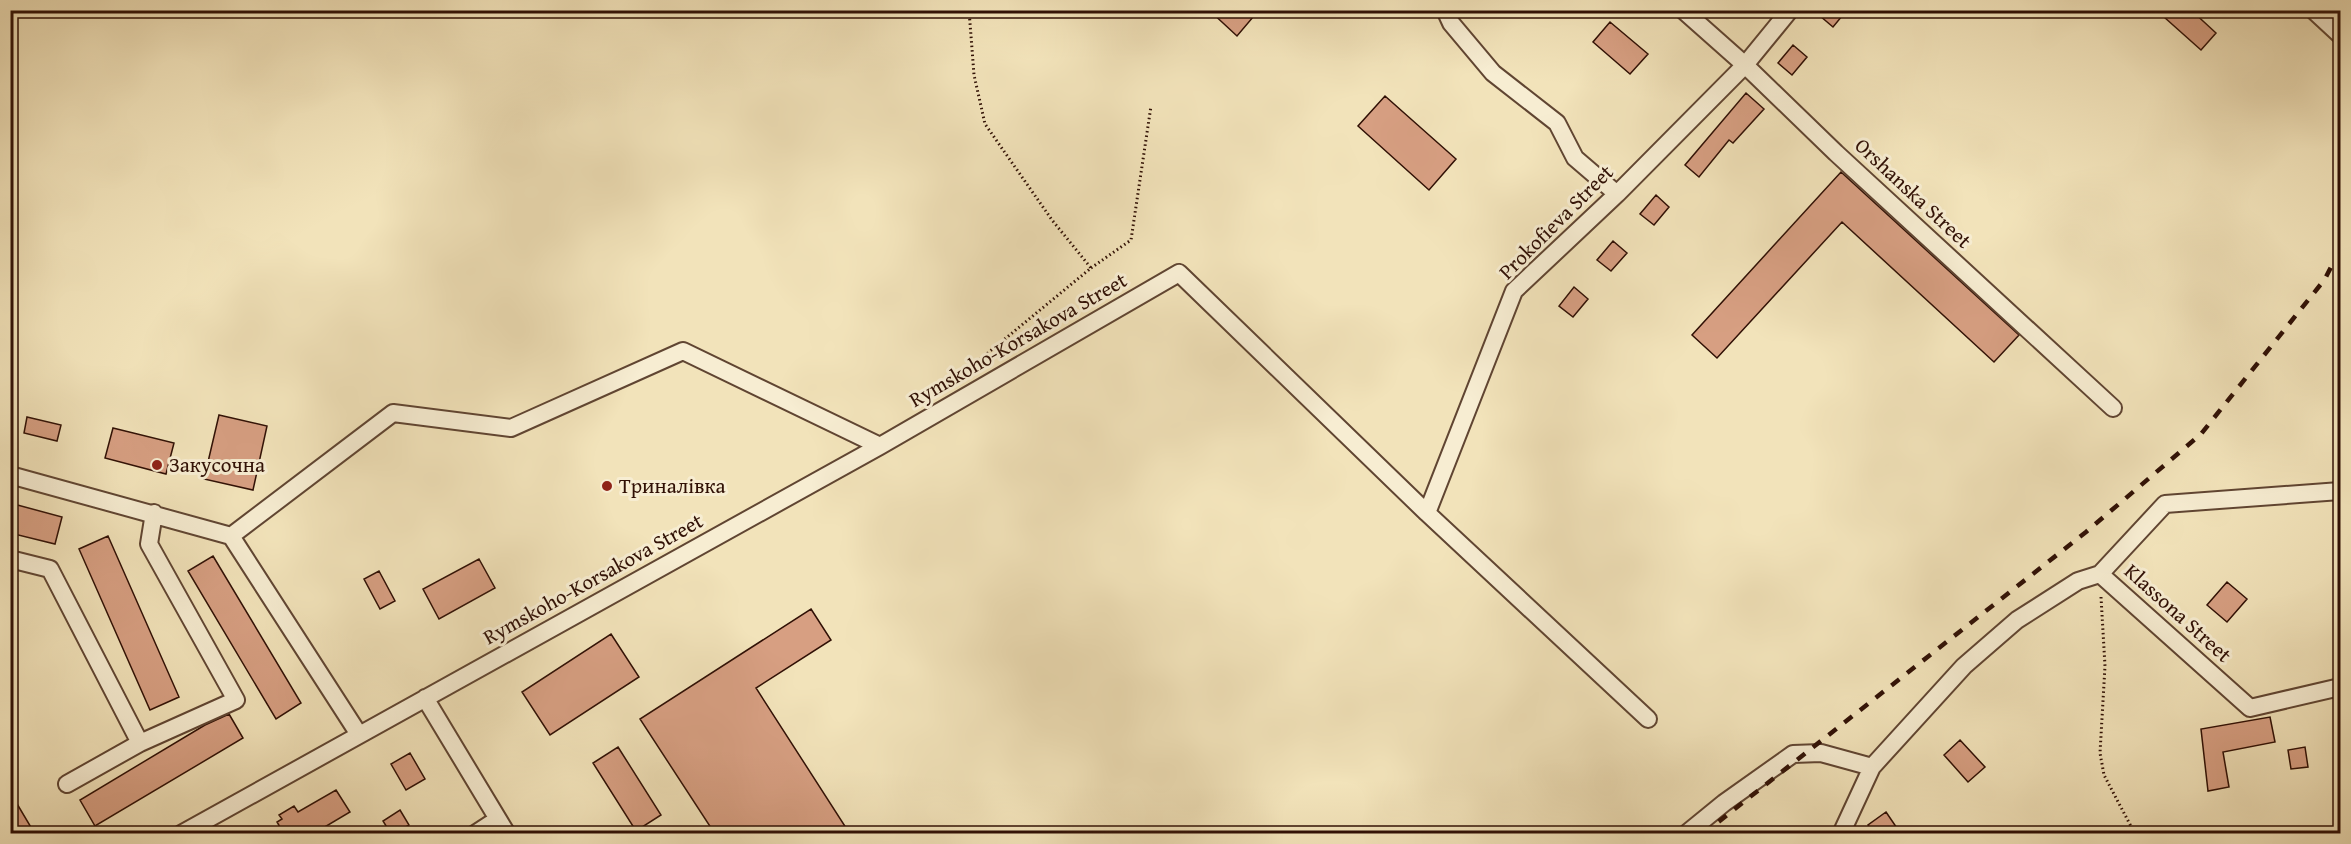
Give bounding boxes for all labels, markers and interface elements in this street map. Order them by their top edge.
street label: Orshanska Street [1848,130,1979,255]
street label: Prokofieva Street [1491,157,1621,286]
street label: Rymskoho-Korsakova Street [903,264,1133,415]
place label: Закусочна [169,449,265,480]
marker: Закусочна [150,458,164,472]
place label: Триналівка [619,470,725,501]
marker: Триналівка [600,479,614,493]
street label: Rymskoho-Korsakova Street [477,505,709,652]
street label: Klassona Street [2118,556,2239,670]

